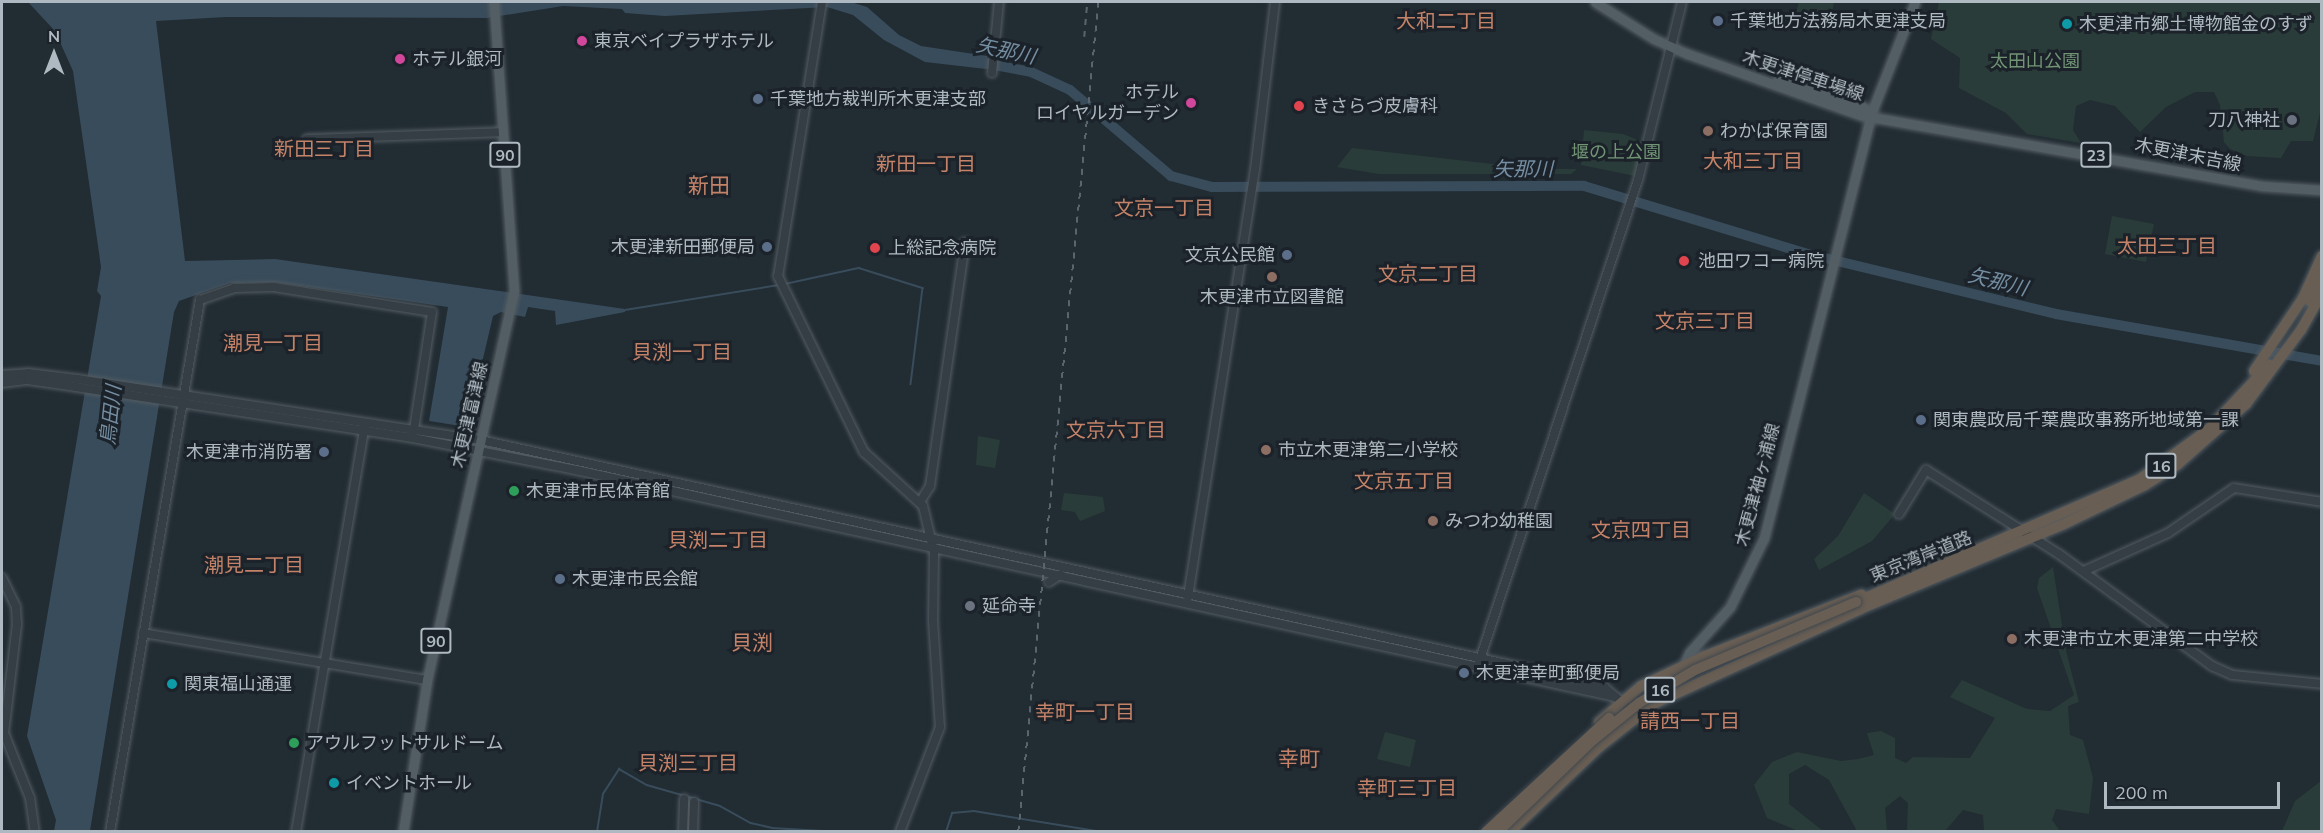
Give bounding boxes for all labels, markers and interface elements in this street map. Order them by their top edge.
district label: 大和二丁目 [1396,8,1496,32]
place label: 千葉地方法務局木更津支局 [1730,10,1946,32]
place label: 木更津市郷土博物館金のすず [2079,13,2313,35]
marker: 千葉地方法務局木更津支局 [1711,14,1725,28]
marker: 木更津市郷土博物館金のすず [2060,17,2074,31]
north arrow [24,24,84,84]
text: N [48,26,60,46]
place label: 東京ベイプラザホテル [594,30,774,52]
water label: 矢那川 [974,32,1038,68]
marker: 東京ベイプラザホテル [575,34,589,48]
street label: 木更津停車場線 [1740,46,1866,106]
place label: ホテル銀河 [412,48,502,70]
park label: 太田山公園 [1990,50,2080,72]
marker: ホテル銀河 [393,52,407,66]
place label: ホテル ロイヤルガーデン [1035,82,1179,124]
place label: 千葉地方裁判所木更津支部 [770,88,986,110]
marker: 千葉地方裁判所木更津支部 [751,92,765,106]
place label: きさらづ皮膚科 [1312,95,1438,117]
marker: ホテル ロイヤルガーデン [1184,96,1198,110]
marker: きさらづ皮膚科 [1290,97,1308,115]
place label: 刀八神社 [2208,109,2280,131]
marker: 刀八神社 [2285,113,2299,127]
place label: わかば保育園 [1720,120,1828,142]
marker: わかば保育園 [1701,124,1715,138]
street label: 木更津末吉線 [2133,134,2243,176]
district label: 新田三丁目 [274,136,374,160]
park label: 堰の上公園 [1571,141,1661,163]
road number: 90 [488,142,522,168]
road number: 23 [2080,142,2112,168]
district label: 大和三丁目 [1703,148,1803,172]
district label: 新田一丁目 [876,151,976,175]
water label: 矢那川 [1493,156,1553,180]
district label: 新田 [688,172,730,198]
district label: 文京一丁目 [1114,195,1214,219]
district label: 太田三丁目 [2117,233,2217,257]
place label: 木更津新田郵便局 [611,236,755,258]
place label: 上総記念病院 [888,237,996,259]
marker: 上総記念病院 [866,239,884,257]
marker: 木更津新田郵便局 [760,240,774,254]
place label: 文京公民館 [1185,244,1275,266]
marker: 文京公民館 [1280,248,1294,262]
place label: 池田ワコー病院 [1698,250,1824,272]
marker: 池田ワコー病院 [1675,252,1693,270]
district label: 文京二丁目 [1378,261,1478,285]
water label: 矢那川 [1966,262,2030,300]
marker: 木更津市立図書館 [1265,270,1279,284]
place label: 木更津市立図書館 [1200,286,1344,308]
district label: 文京三丁目 [1655,308,1755,332]
district label: 潮見一丁目 [223,330,323,354]
district label: 貝渕一丁目 [632,339,732,363]
street label: 木更津富津線 [447,360,493,470]
water label: 鳥田川 [95,384,125,446]
place label: 関東農政局千葉農政事務所地域第一課 [1933,409,2239,431]
marker: 関東農政局千葉農政事務所地域第一課 [1914,413,1928,427]
district label: 文京六丁目 [1066,417,1166,441]
street label: 木更津袖ヶ浦線 [1731,421,1785,549]
place label: 市立木更津第二小学校 [1278,439,1458,461]
place label: 木更津市消防署 [186,441,312,463]
marker: 市立木更津第二小学校 [1259,443,1273,457]
marker: 木更津市消防署 [317,445,331,459]
road number: 16 [2144,453,2178,479]
district label: 文京五丁目 [1354,468,1454,492]
place label: 木更津市民体育館 [526,480,670,502]
marker: 木更津市民体育館 [507,484,521,498]
place label: みつわ幼稚園 [1445,510,1553,532]
marker: みつわ幼稚園 [1426,514,1440,528]
district label: 文京四丁目 [1591,517,1691,541]
district label: 貝渕二丁目 [668,527,768,551]
street label: 東京湾岸道路 [1867,527,1975,587]
district label: 潮見二丁目 [204,552,304,576]
place label: 木更津市民会館 [572,568,698,590]
marker: 木更津市民会館 [553,572,567,586]
place label: 延命寺 [982,595,1036,617]
marker: 延命寺 [963,599,977,613]
road number: 90 [420,628,452,654]
place label: 木更津市立木更津第二中学校 [2024,628,2258,650]
district label: 貝渕 [731,629,773,655]
marker: 木更津市立木更津第二中学校 [2005,632,2019,646]
place label: 木更津幸町郵便局 [1476,662,1620,684]
marker: 木更津幸町郵便局 [1457,666,1471,680]
place label: 関東福山通運 [184,673,292,695]
marker: 関東福山通運 [165,677,179,691]
road number: 16 [1644,677,1676,703]
district label: 幸町一丁目 [1035,699,1135,723]
district label: 請西一丁目 [1640,708,1740,732]
place label: アウルフットサルドーム [306,732,504,754]
marker: アウルフットサルドーム [287,736,301,750]
district label: 幸町 [1278,745,1320,771]
district label: 貝渕三丁目 [638,750,738,774]
scale bar [2107,770,2282,808]
place label: イベントホール [346,772,472,794]
district label: 幸町三丁目 [1357,775,1457,799]
marker: イベントホール [327,776,341,790]
text: 200 m [2115,781,2168,804]

